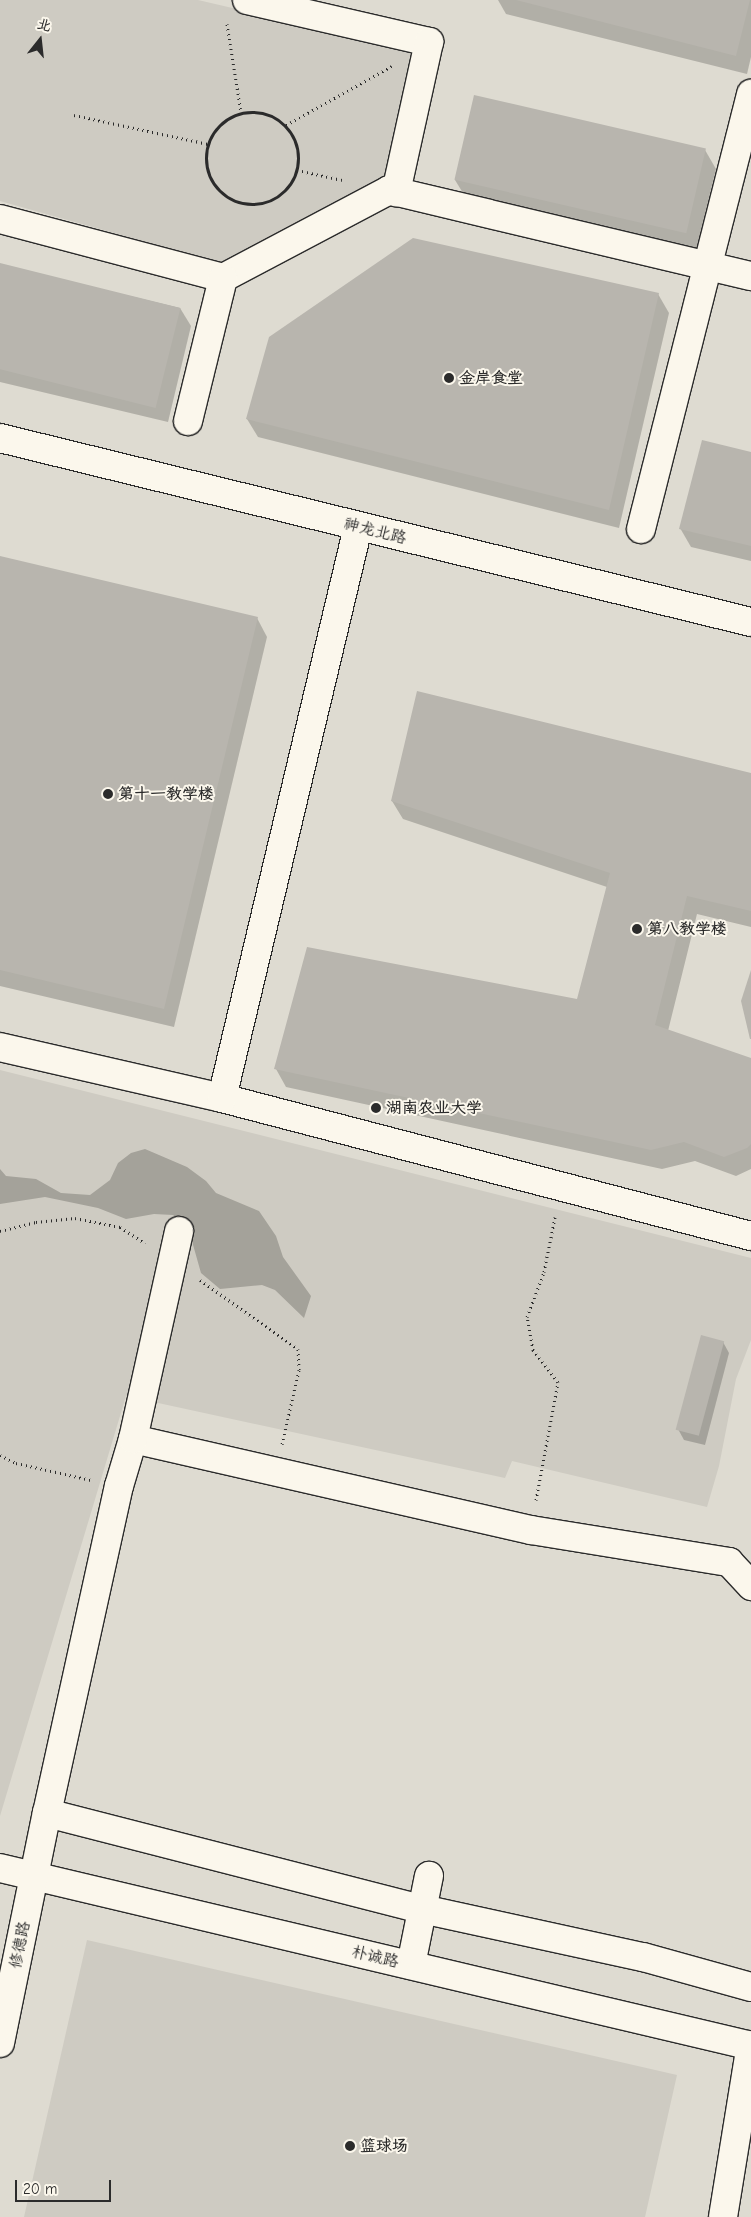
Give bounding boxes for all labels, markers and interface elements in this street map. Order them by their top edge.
north arrow [15,15,65,65]
text: 北 [35,15,53,35]
place label: 金岸食堂 [459,368,523,388]
marker: 金岸食堂 [443,372,455,384]
street label: 神龙北路 [342,514,408,548]
place label: 第十一教学楼 [118,784,214,804]
marker: 第十一教学楼 [102,788,114,800]
place label: 第八教学楼 [647,919,727,939]
marker: 第八教学楼 [631,923,643,935]
place label: 湖南农业大学 [386,1098,482,1118]
marker: 湖南农业大学 [370,1102,382,1114]
street label: 修德路 [6,1920,34,1970]
street label: 朴诚路 [349,1942,401,1972]
place label: 篮球场 [360,2136,408,2156]
marker: 篮球场 [344,2140,356,2152]
scale bar [18,2170,114,2202]
text: 20 m [23,2180,57,2198]

